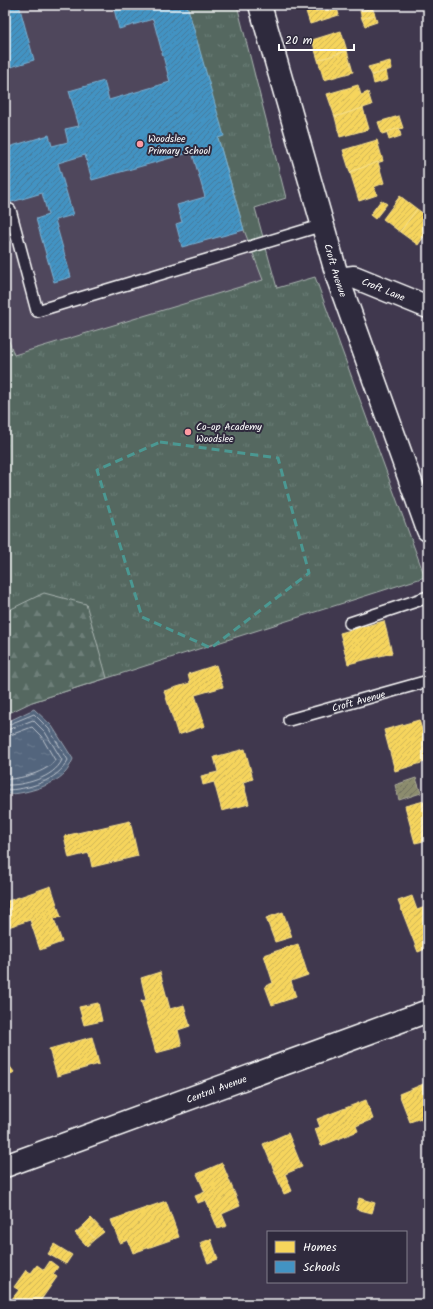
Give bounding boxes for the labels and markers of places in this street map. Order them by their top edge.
place label: Woodslee Primary School [148,131,211,159]
marker: Woodslee Primary School [135,139,145,149]
place label: Co-op Academy Woodslee [196,419,262,447]
marker: Co-op Academy Woodslee [183,427,193,437]

